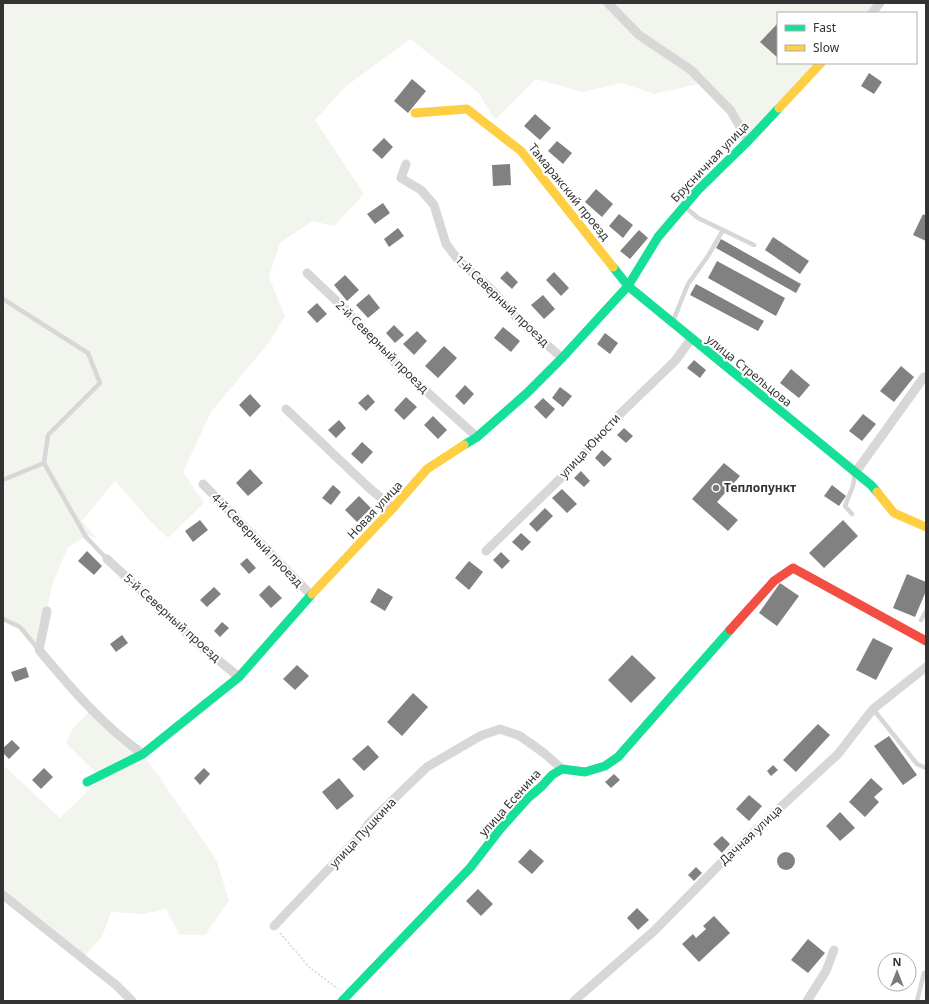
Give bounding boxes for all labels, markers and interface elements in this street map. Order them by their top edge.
legend [777,12,917,64]
text: Fast [813,19,837,36]
text: Slow [813,39,840,56]
street label: Брусничная улица [667,118,753,206]
street label: Тамаракский проезд [525,139,614,244]
street label: 1-й Северный проезд [452,251,554,351]
street label: 2-й Северный проезд [332,297,433,397]
street label: улица Стрельцова [703,331,796,411]
street label: улица Юности [555,410,624,482]
street label: Новая улица [343,477,406,542]
place label: Теплопункт [724,479,796,496]
marker: Теплопункт [711,483,721,493]
street label: 4-й Северный проезд [208,489,307,591]
street label: 5-й Северный проезд [120,570,225,666]
street label: улица Есенина [475,765,544,840]
street label: улица Пушкина [326,794,400,872]
street label: Дачная улица [715,801,786,868]
north arrow [877,952,917,992]
text: N [893,954,901,969]

